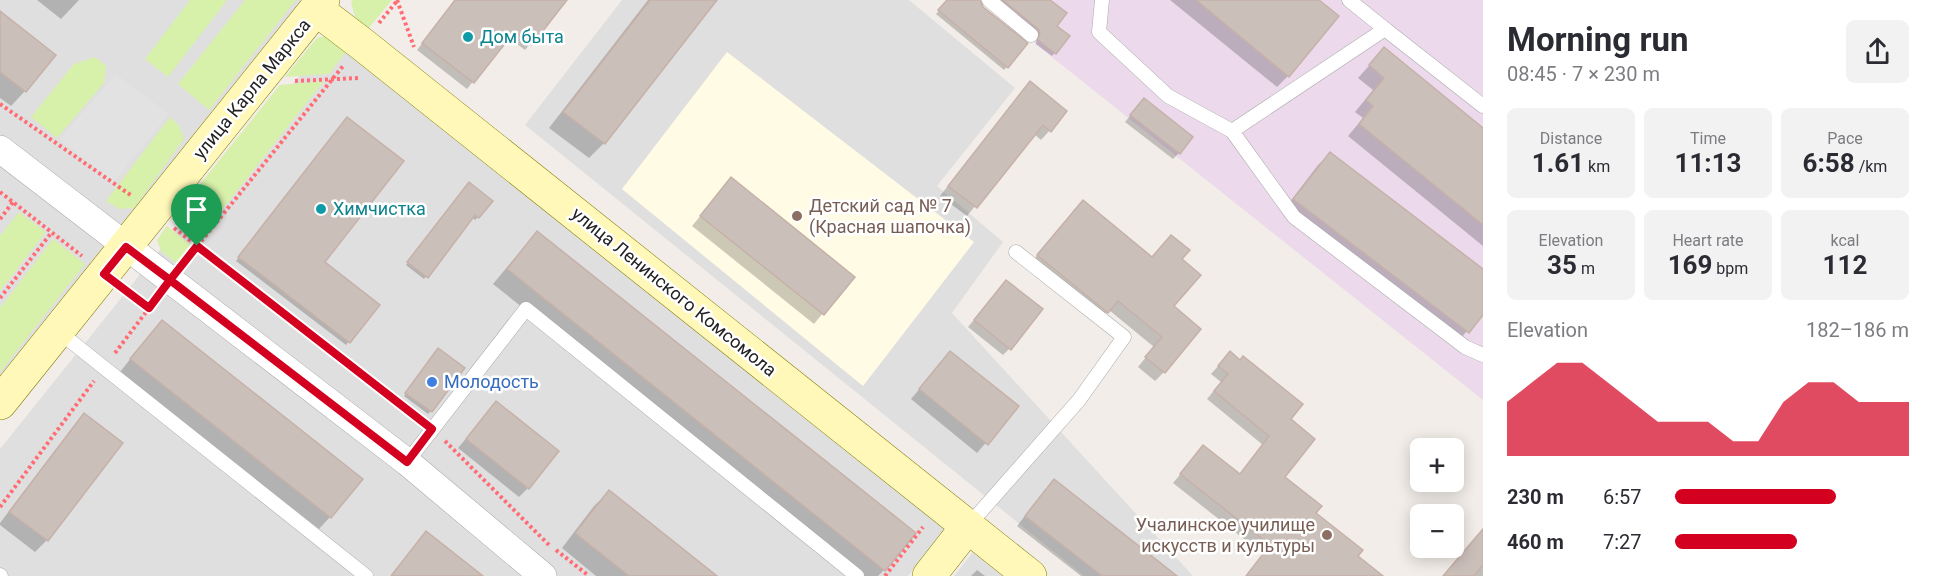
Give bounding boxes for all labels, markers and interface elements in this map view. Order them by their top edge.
street label: улица Карла Маркса [189,14,315,163]
text: Morning run [1507,20,1688,59]
button: share [1846,20,1909,83]
place label: Дом быта [480,26,564,47]
marker: Дом быта [461,30,475,44]
text: 08:45 · 7 × 230 m [1507,62,1660,86]
text: Distance [1540,129,1602,148]
text: Time [1690,129,1726,148]
text: Pace [1827,129,1863,148]
text: 1.61 [1532,148,1584,178]
text: 11:13 [1675,148,1742,178]
text: 6:58 [1803,148,1855,178]
text: km [1584,157,1610,176]
text: /km [1855,157,1887,176]
pin [171,184,222,246]
icon: arrive [180,193,213,226]
place label: Детский сад № 7 (Красная шапочка) [809,195,971,238]
place label: Химчистка [333,198,426,219]
marker: Химчистка [314,202,328,216]
street label: улица Ленинского Комсомола [568,203,781,381]
marker: Детский сад № 7 (Красная шапочка) [790,209,804,223]
text: Elevation [1539,231,1603,250]
text: Heart rate [1672,231,1744,250]
text: kcal [1831,231,1859,250]
text: 35 [1547,250,1577,280]
text: 169 [1668,250,1712,280]
text: 112 [1823,250,1867,280]
text: m [1577,259,1595,278]
text: bpm [1712,259,1748,278]
text: Elevation [1507,318,1588,342]
text: 182–186 m [1806,318,1909,342]
place label: Молодость [444,371,539,392]
marker: Молодость [425,375,439,389]
map controls [1410,438,1464,558]
button: + [1410,438,1464,492]
text: 230 m [1507,485,1564,509]
text: 6:57 [1603,485,1642,509]
button: − [1410,504,1464,558]
place label: Учалинское училище искусств и культуры [1136,514,1315,556]
marker: Учалинское училище искусств и культуры [1320,528,1334,542]
text: 460 m [1507,530,1564,554]
text: 7:27 [1603,530,1642,554]

